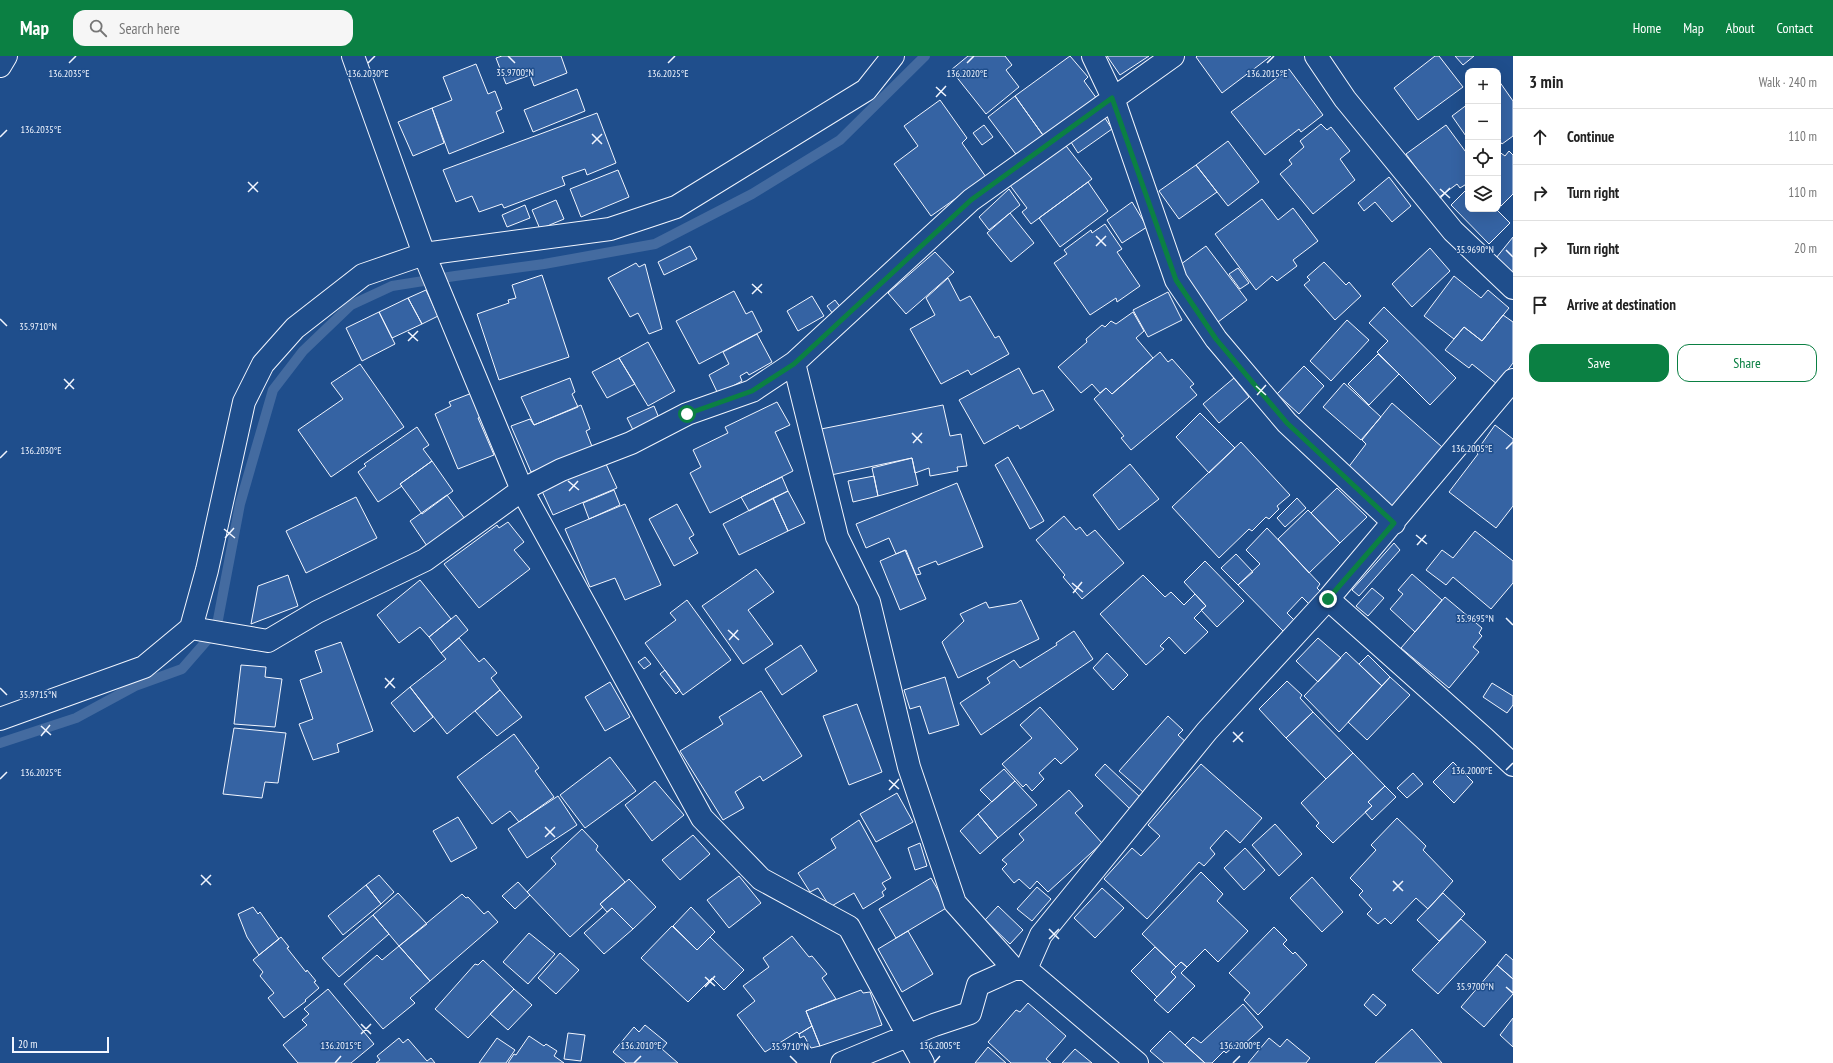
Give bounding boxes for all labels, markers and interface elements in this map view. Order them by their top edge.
search box [73,10,353,46]
text: Map [20,16,49,40]
icon: search [87,17,109,39]
text: Search here [119,19,180,38]
text: Home [1633,19,1661,37]
text: Map [1683,19,1704,37]
text: About [1726,19,1755,37]
text: Contact [1777,19,1813,37]
text: 35.9700°N [496,66,534,79]
text: 136.2035°E [49,67,90,80]
text: 136.2030°E [348,67,389,80]
text: 136.2025°E [648,67,689,80]
text: 136.2020°E [947,67,988,80]
text: 136.2015°E [1247,67,1288,80]
map controls [1465,68,1501,212]
button: + [1465,68,1501,104]
text: 3 min [1529,71,1563,93]
text: Walk · 240 m [1759,74,1817,91]
button: − [1465,104,1501,140]
text: 136.2035°E [21,123,62,136]
icon: ahead [1529,126,1551,148]
text: Continue [1567,127,1614,146]
text: 110 m [1788,128,1817,145]
button: locate [1465,140,1501,176]
button: layers [1465,176,1501,212]
icon: right [1529,182,1551,204]
text: Turn right [1567,183,1619,202]
text: 110 m [1788,184,1817,201]
icon: right [1529,238,1551,260]
text: Turn right [1567,239,1619,258]
text: 20 m [1794,240,1817,257]
text: 35.9690°N [1456,243,1494,256]
icon: arrive [1529,294,1551,316]
text: Arrive at destination [1567,295,1676,314]
text: 35.9710°N [19,320,57,333]
button: Save [1529,344,1669,382]
button: Share [1677,344,1817,382]
route start [678,405,696,423]
text: 136.2005°E [1452,442,1493,455]
text: 136.2030°E [21,444,62,457]
route end [1319,590,1337,608]
text: 35.9695°N [1456,612,1494,625]
text: 35.9715°N [19,688,57,701]
text: 136.2000°E [1452,764,1493,777]
text: 136.2025°E [21,766,62,779]
text: 35.9700°N [1456,980,1494,993]
scale bar [12,1035,109,1054]
text: 20 m [18,1037,37,1051]
text: 136.2015°E [321,1039,362,1052]
text: 136.2010°E [621,1039,662,1052]
text: 136.2005°E [920,1039,961,1052]
text: 136.2000°E [1220,1039,1261,1052]
text: 35.9710°N [771,1040,809,1053]

